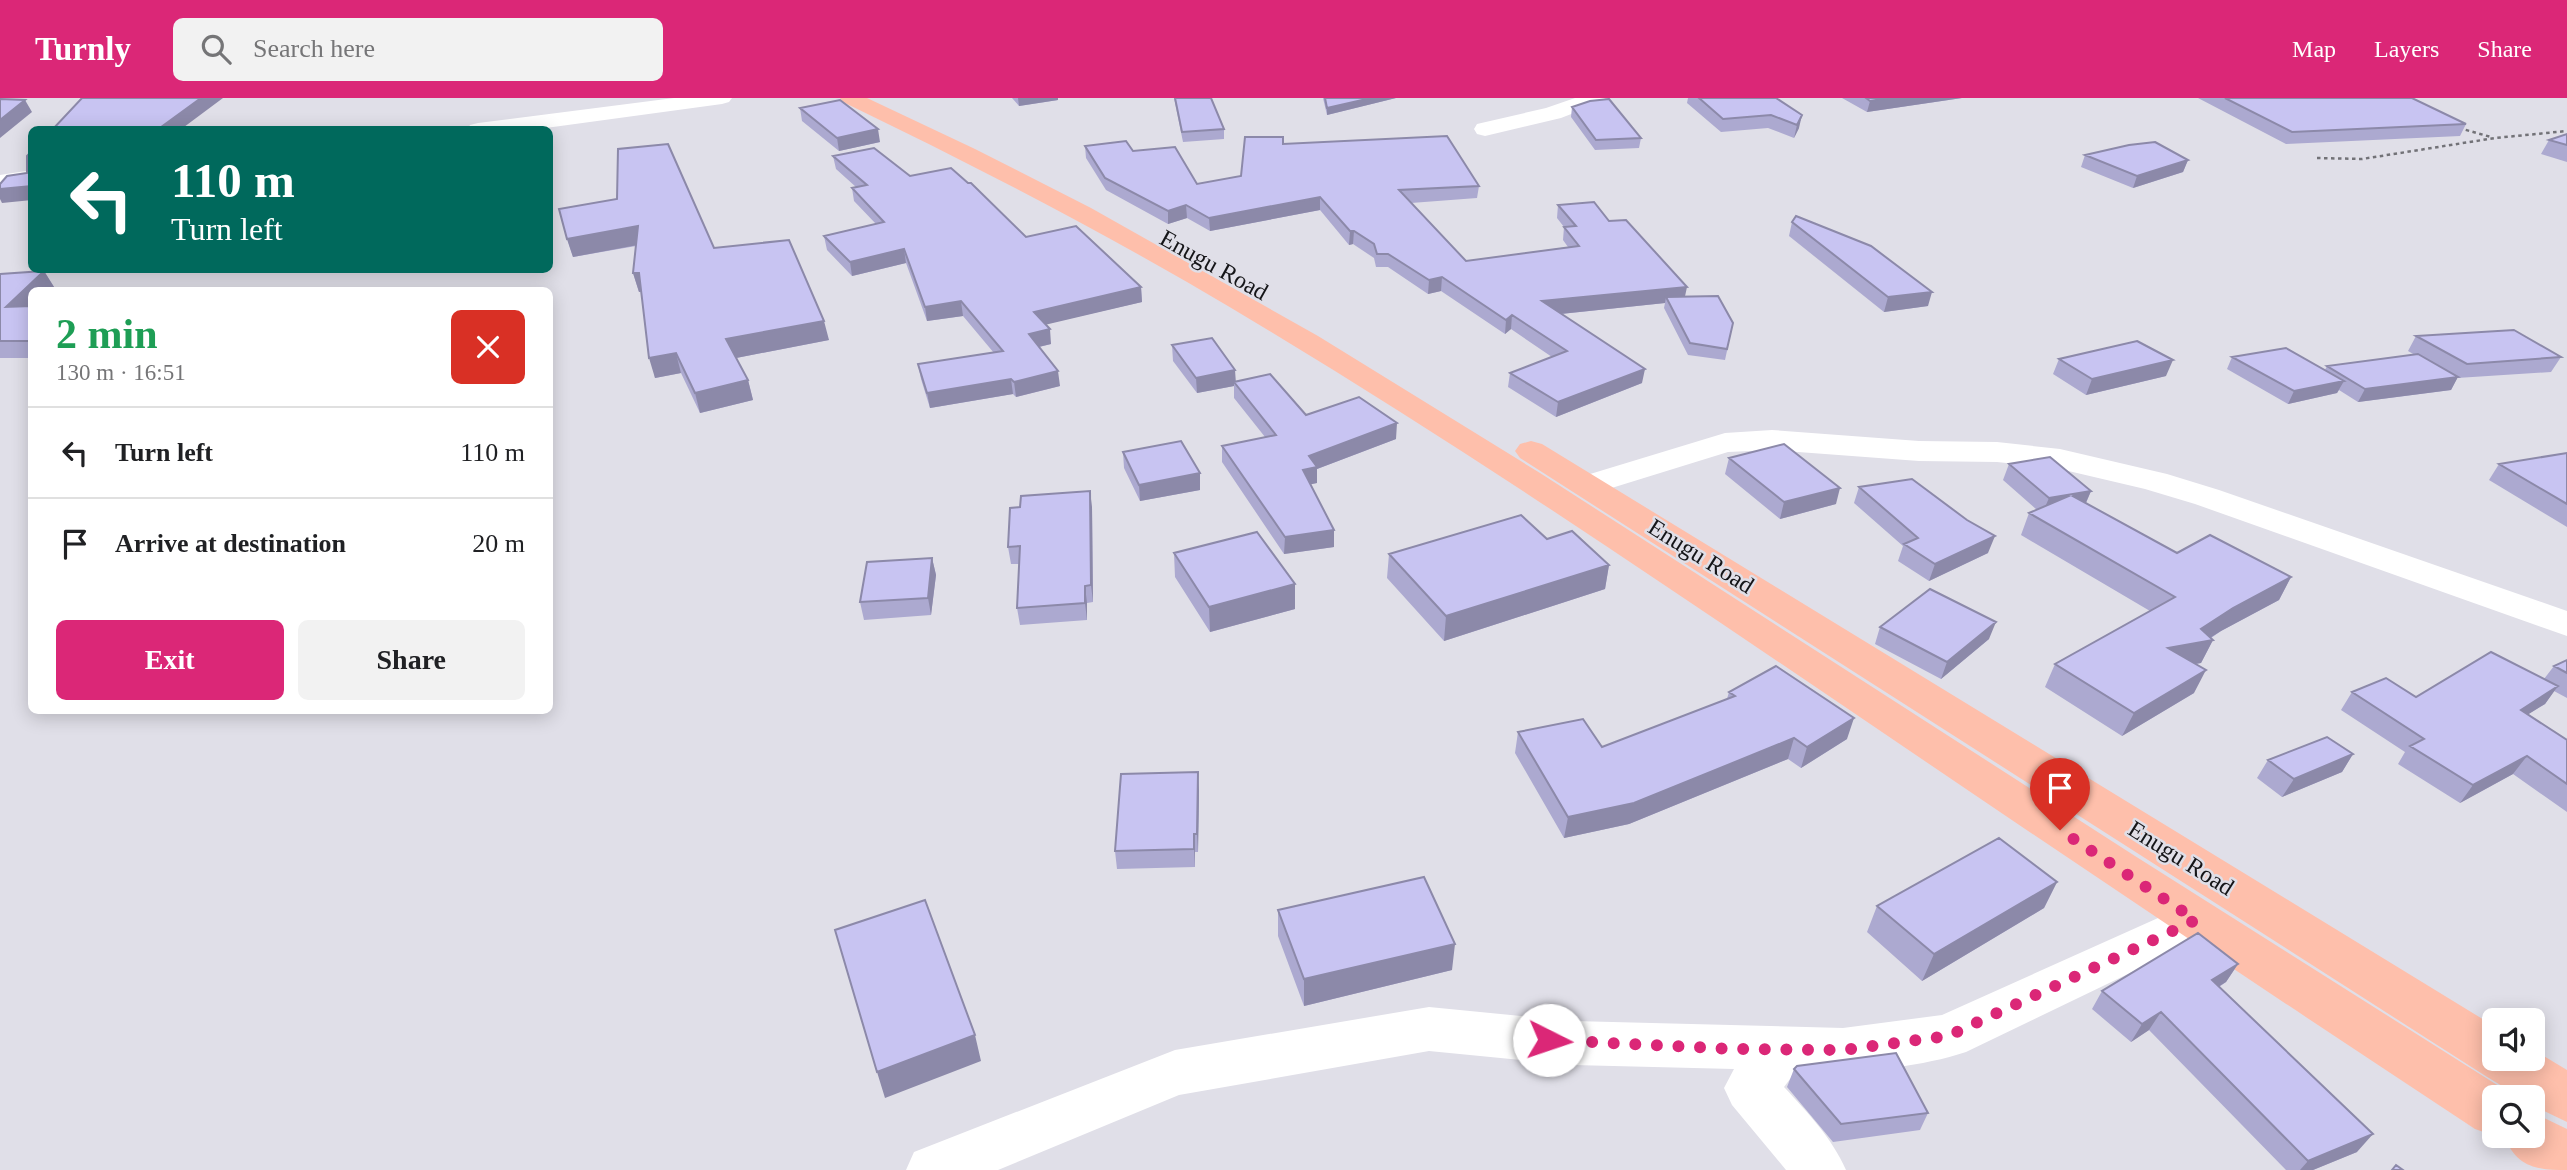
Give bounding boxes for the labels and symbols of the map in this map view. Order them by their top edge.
street label: Enugu Road [1156,225,1272,305]
street label: Enugu Road [1644,513,1758,599]
pin [2030,758,2090,830]
street label: Enugu Road [2124,815,2238,901]
position arrow [1512,1003,1586,1077]

